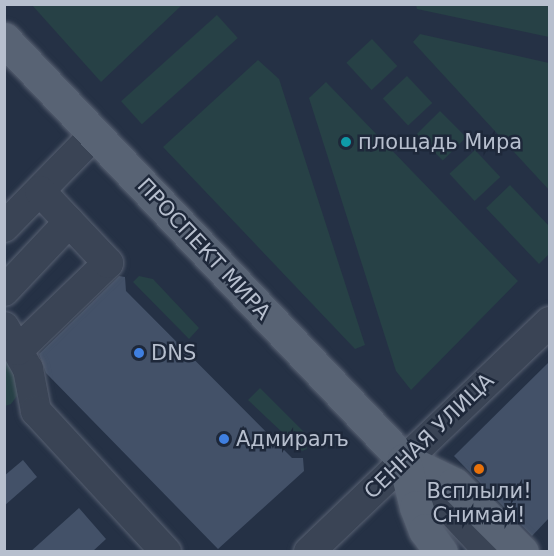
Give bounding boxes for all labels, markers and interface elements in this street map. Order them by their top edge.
place label: площадь Мира [358,129,522,155]
marker: площадь Мира [339,135,353,149]
street label: ПРОСПЕКТ МИРА [132,173,276,325]
place label: DNS [151,340,196,366]
marker: DNS [132,346,146,360]
street label: СЕННАЯ УЛИЦА [359,368,499,504]
place label: Адмиралъ [236,426,349,452]
marker: Адмиралъ [217,432,231,446]
marker: Всплыли! Снимай! [472,462,486,476]
place label: Всплыли! Снимай! [426,478,532,528]

